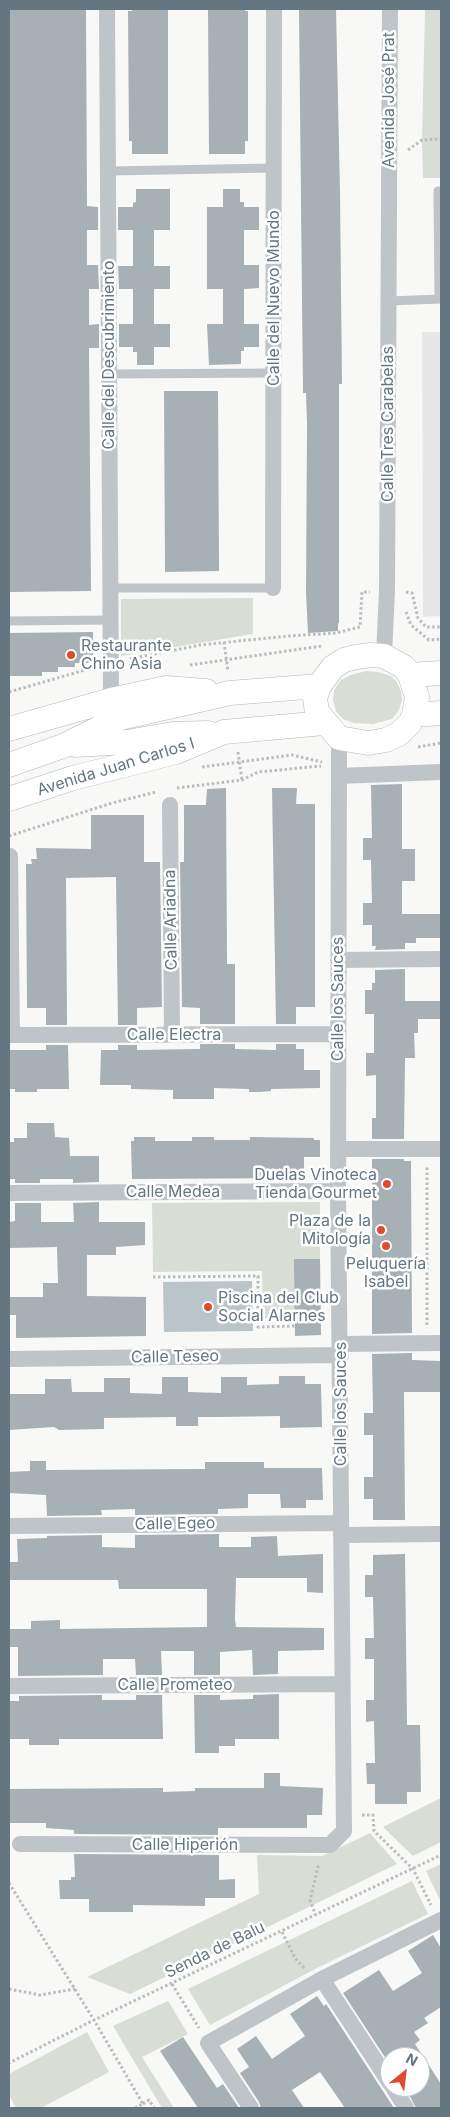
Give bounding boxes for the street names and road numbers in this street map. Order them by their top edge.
street label: Avenida José Prat [379,32,399,168]
street label: Calle del Nuevo Mundo [264,210,284,386]
street label: Calle del Descubrimiento [99,261,119,449]
street label: Calle Tres Carabelas [378,346,398,502]
street label: Avenida Juan Carlos I [35,734,197,800]
street label: Calle Ariadna [161,870,181,970]
street label: Calle los Sauces [328,937,348,1061]
street label: Calle Electra [127,1025,221,1045]
street label: Calle Medea [126,1182,220,1202]
street label: Calle los Sauces [331,1342,351,1466]
street label: Calle Teseo [131,1347,219,1367]
street label: Calle Egeo [135,1514,215,1534]
street label: Calle Prometeo [117,1675,233,1695]
street label: Calle Hiperión [132,1835,238,1855]
street label: Senda de Balu [162,1918,268,1982]

